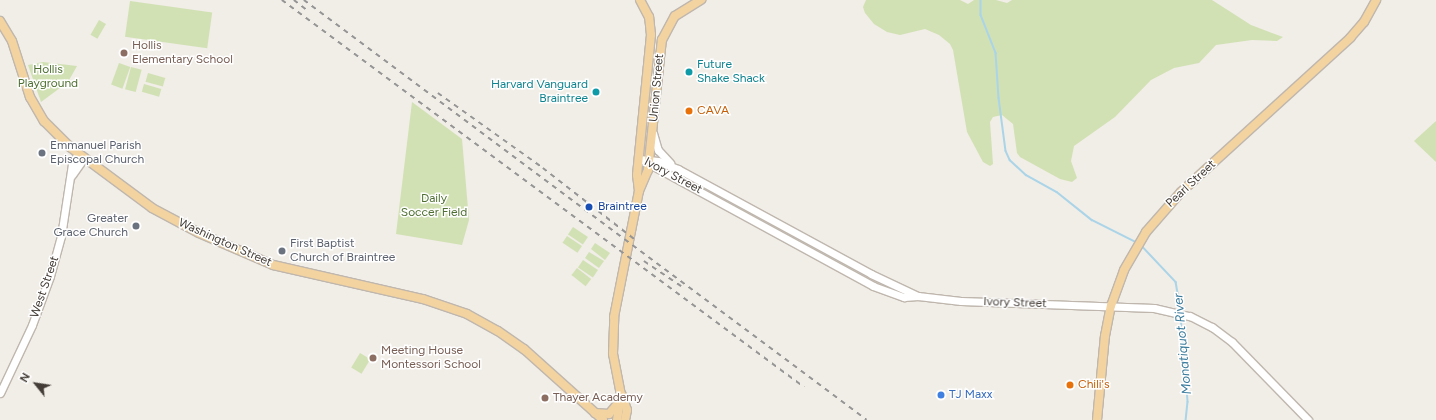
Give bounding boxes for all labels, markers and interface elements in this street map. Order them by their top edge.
place label: Hollis Elementary School [132,39,233,67]
marker: Hollis Elementary School [119,48,129,58]
street label: Union Street [647,53,667,123]
place label: Future Shake Shack [697,58,765,86]
park label: Hollis Playground [18,63,78,91]
marker: Future Shake Shack [684,67,694,77]
place label: Harvard Vanguard Braintree [491,78,588,106]
marker: Harvard Vanguard Braintree [591,87,601,97]
place label: CAVA [697,104,729,118]
marker: CAVA [684,106,694,116]
place label: Emmanuel Parish Episcopal Church [50,139,144,167]
marker: Emmanuel Parish Episcopal Church [37,148,47,158]
street label: Ivory Street [642,155,704,197]
street label: Pearl Street [1163,157,1219,211]
park label: Daily Soccer Field [401,192,467,220]
place label: Braintree [598,200,647,214]
marker: Braintree [583,201,595,213]
place label: Greater Grace Church [53,212,128,240]
street label: Washington Street [176,216,274,270]
marker: Greater Grace Church [131,221,141,231]
place label: First Baptist Church of Braintree [290,237,395,265]
marker: First Baptist Church of Braintree [277,246,287,256]
street label: West Street [28,254,62,320]
water label: Monatiquot River [1171,293,1195,395]
street label: Ivory Street [983,295,1047,311]
place label: Meeting House Montessori School [381,344,481,372]
marker: Meeting House Montessori School [368,353,378,363]
north arrow [16,364,56,404]
text: N [17,371,33,385]
place label: Chili's [1078,378,1110,392]
marker: Chili's [1065,380,1075,390]
place label: TJ Maxx [949,388,992,402]
marker: TJ Maxx [936,390,946,400]
place label: Thayer Academy [553,391,643,405]
marker: Thayer Academy [540,393,550,403]

